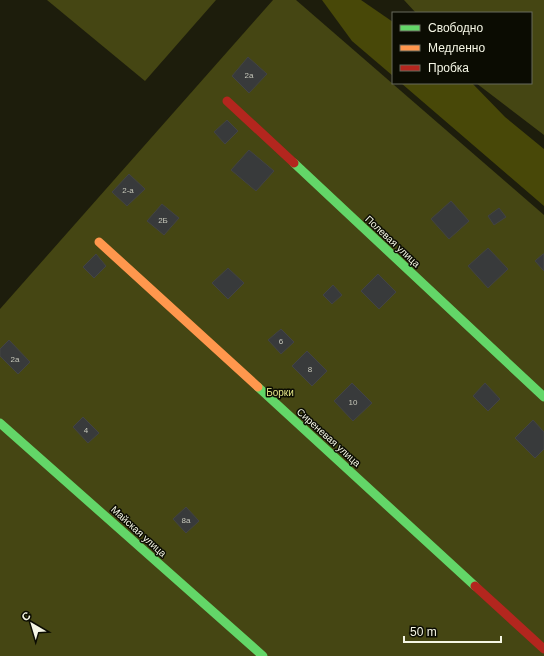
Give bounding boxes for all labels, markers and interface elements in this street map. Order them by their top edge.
legend [392,12,532,84]
text: Свободно [428,21,483,35]
text: Медленно [428,41,485,55]
text: Пробка [428,61,469,75]
house number: 2а [245,71,254,80]
house number: 2-а [122,186,134,195]
street label: Полевая улица [363,213,422,270]
house number: 2Б [158,216,168,225]
house number: 6 [279,337,284,346]
house number: 2а [11,355,20,364]
house number: 8 [308,365,313,374]
park label: Борки [266,387,294,398]
house number: 10 [349,398,358,407]
street label: Сиреневая улица [295,406,363,469]
house number: 4 [84,426,89,435]
street label: Майская улица [109,504,169,559]
house number: 8а [182,516,191,525]
north arrow [12,604,52,644]
text: С [19,609,33,623]
scale bar [404,618,501,644]
text: 50 m [410,625,437,639]

